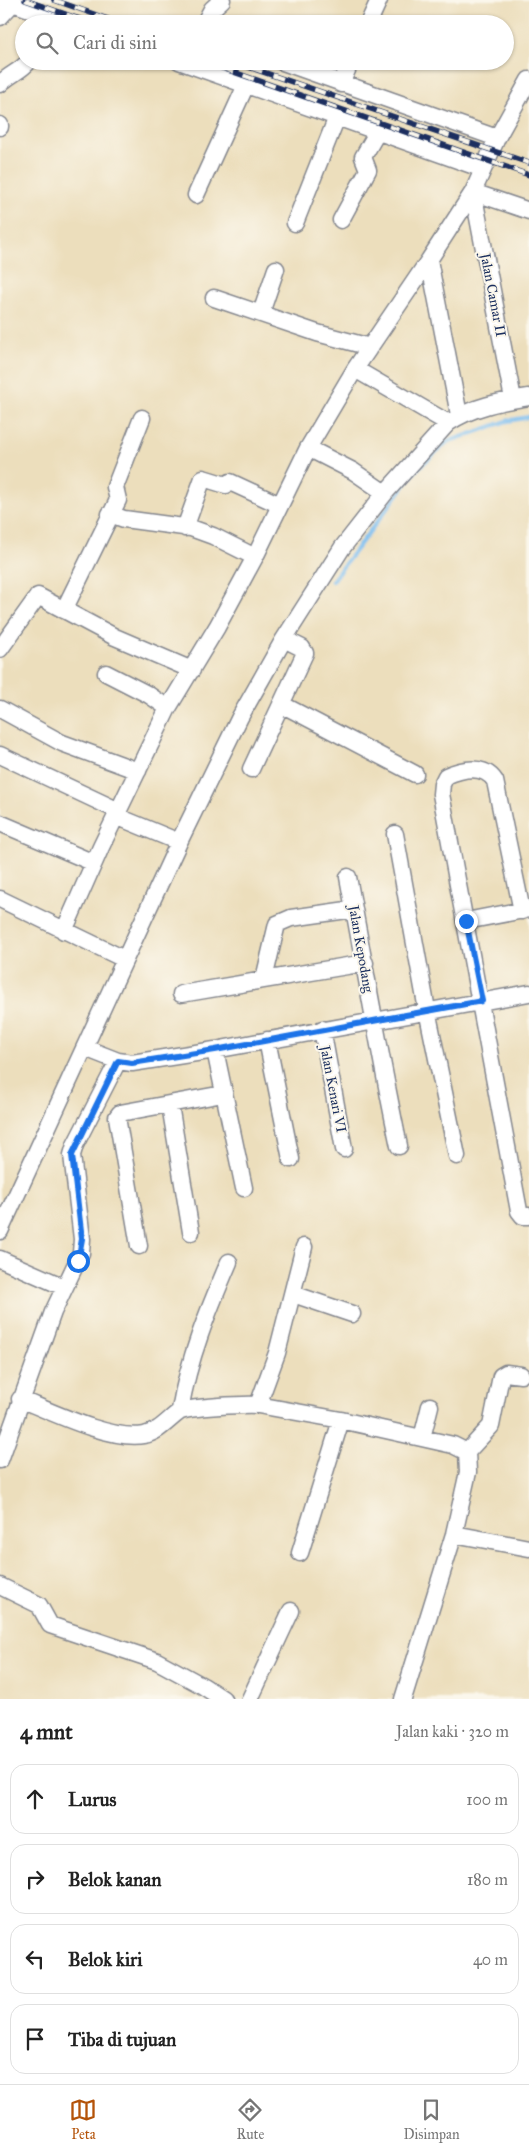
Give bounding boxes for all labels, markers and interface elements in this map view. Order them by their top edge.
search box [15,15,514,70]
icon: search [33,29,61,57]
text: Cari di sini [73,31,157,54]
street label: Jalan Camar II [475,250,509,339]
street label: Jalan Kepodang [344,902,377,995]
route end [455,910,478,933]
street label: Jalan Kenari VI [315,1042,350,1134]
route start [67,1250,90,1273]
text: 4 mnt [20,1719,73,1745]
text: Jalan kaki · 320 m [396,1722,509,1741]
icon: ahead [21,1785,49,1813]
text: Lurus [68,1788,116,1811]
text: 100 m [466,1790,508,1809]
icon: right [21,1865,49,1893]
text: Belok kanan [68,1868,162,1891]
text: 180 m [467,1870,508,1889]
icon: left [21,1945,49,1973]
text: Belok kiri [68,1948,142,1971]
text: 40 m [473,1950,508,1969]
icon: arrive [21,2025,49,2053]
text: Tiba di tujuan [68,2028,176,2051]
tab: Peta [69,2096,97,2143]
tab: Rute [236,2096,264,2143]
tab: Disimpan [403,2096,459,2143]

